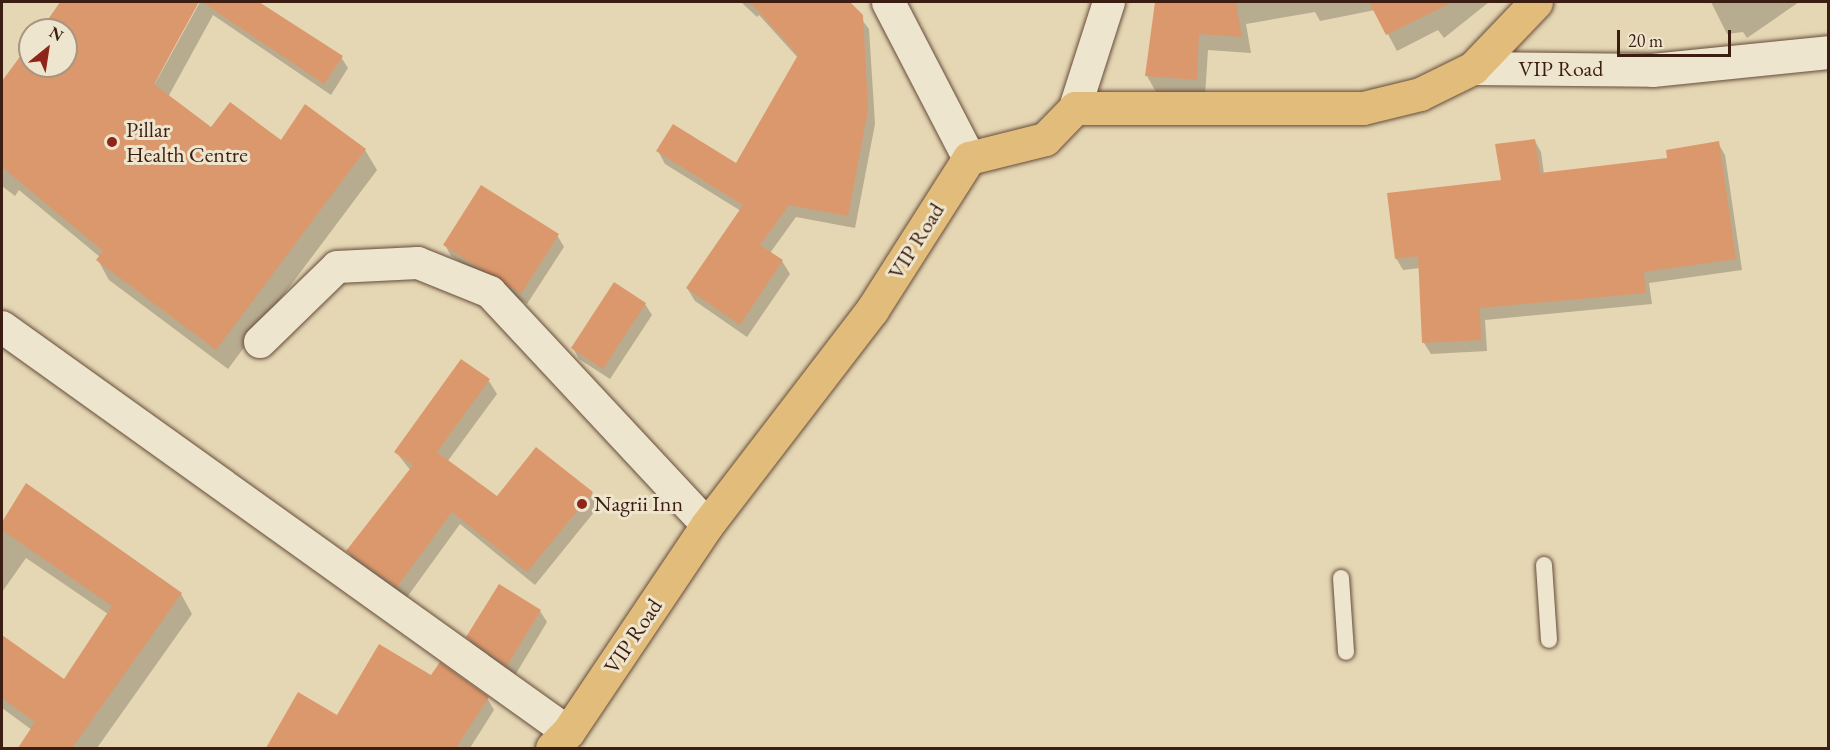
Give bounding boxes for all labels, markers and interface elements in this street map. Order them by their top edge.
north arrow [18,18,78,78]
scale bar [1620,18,1734,56]
text: N [45,21,67,46]
text: 20 m [1628,29,1663,52]
street label: VIP Road [1519,56,1603,82]
place label: Pillar Health Centre [126,116,248,168]
marker: Pillar Health Centre [103,133,121,151]
street label: VIP Road [882,198,950,284]
place label: Nagrii Inn [594,491,683,517]
marker: Nagrii Inn [575,497,589,511]
street label: VIP Road [598,593,668,679]

